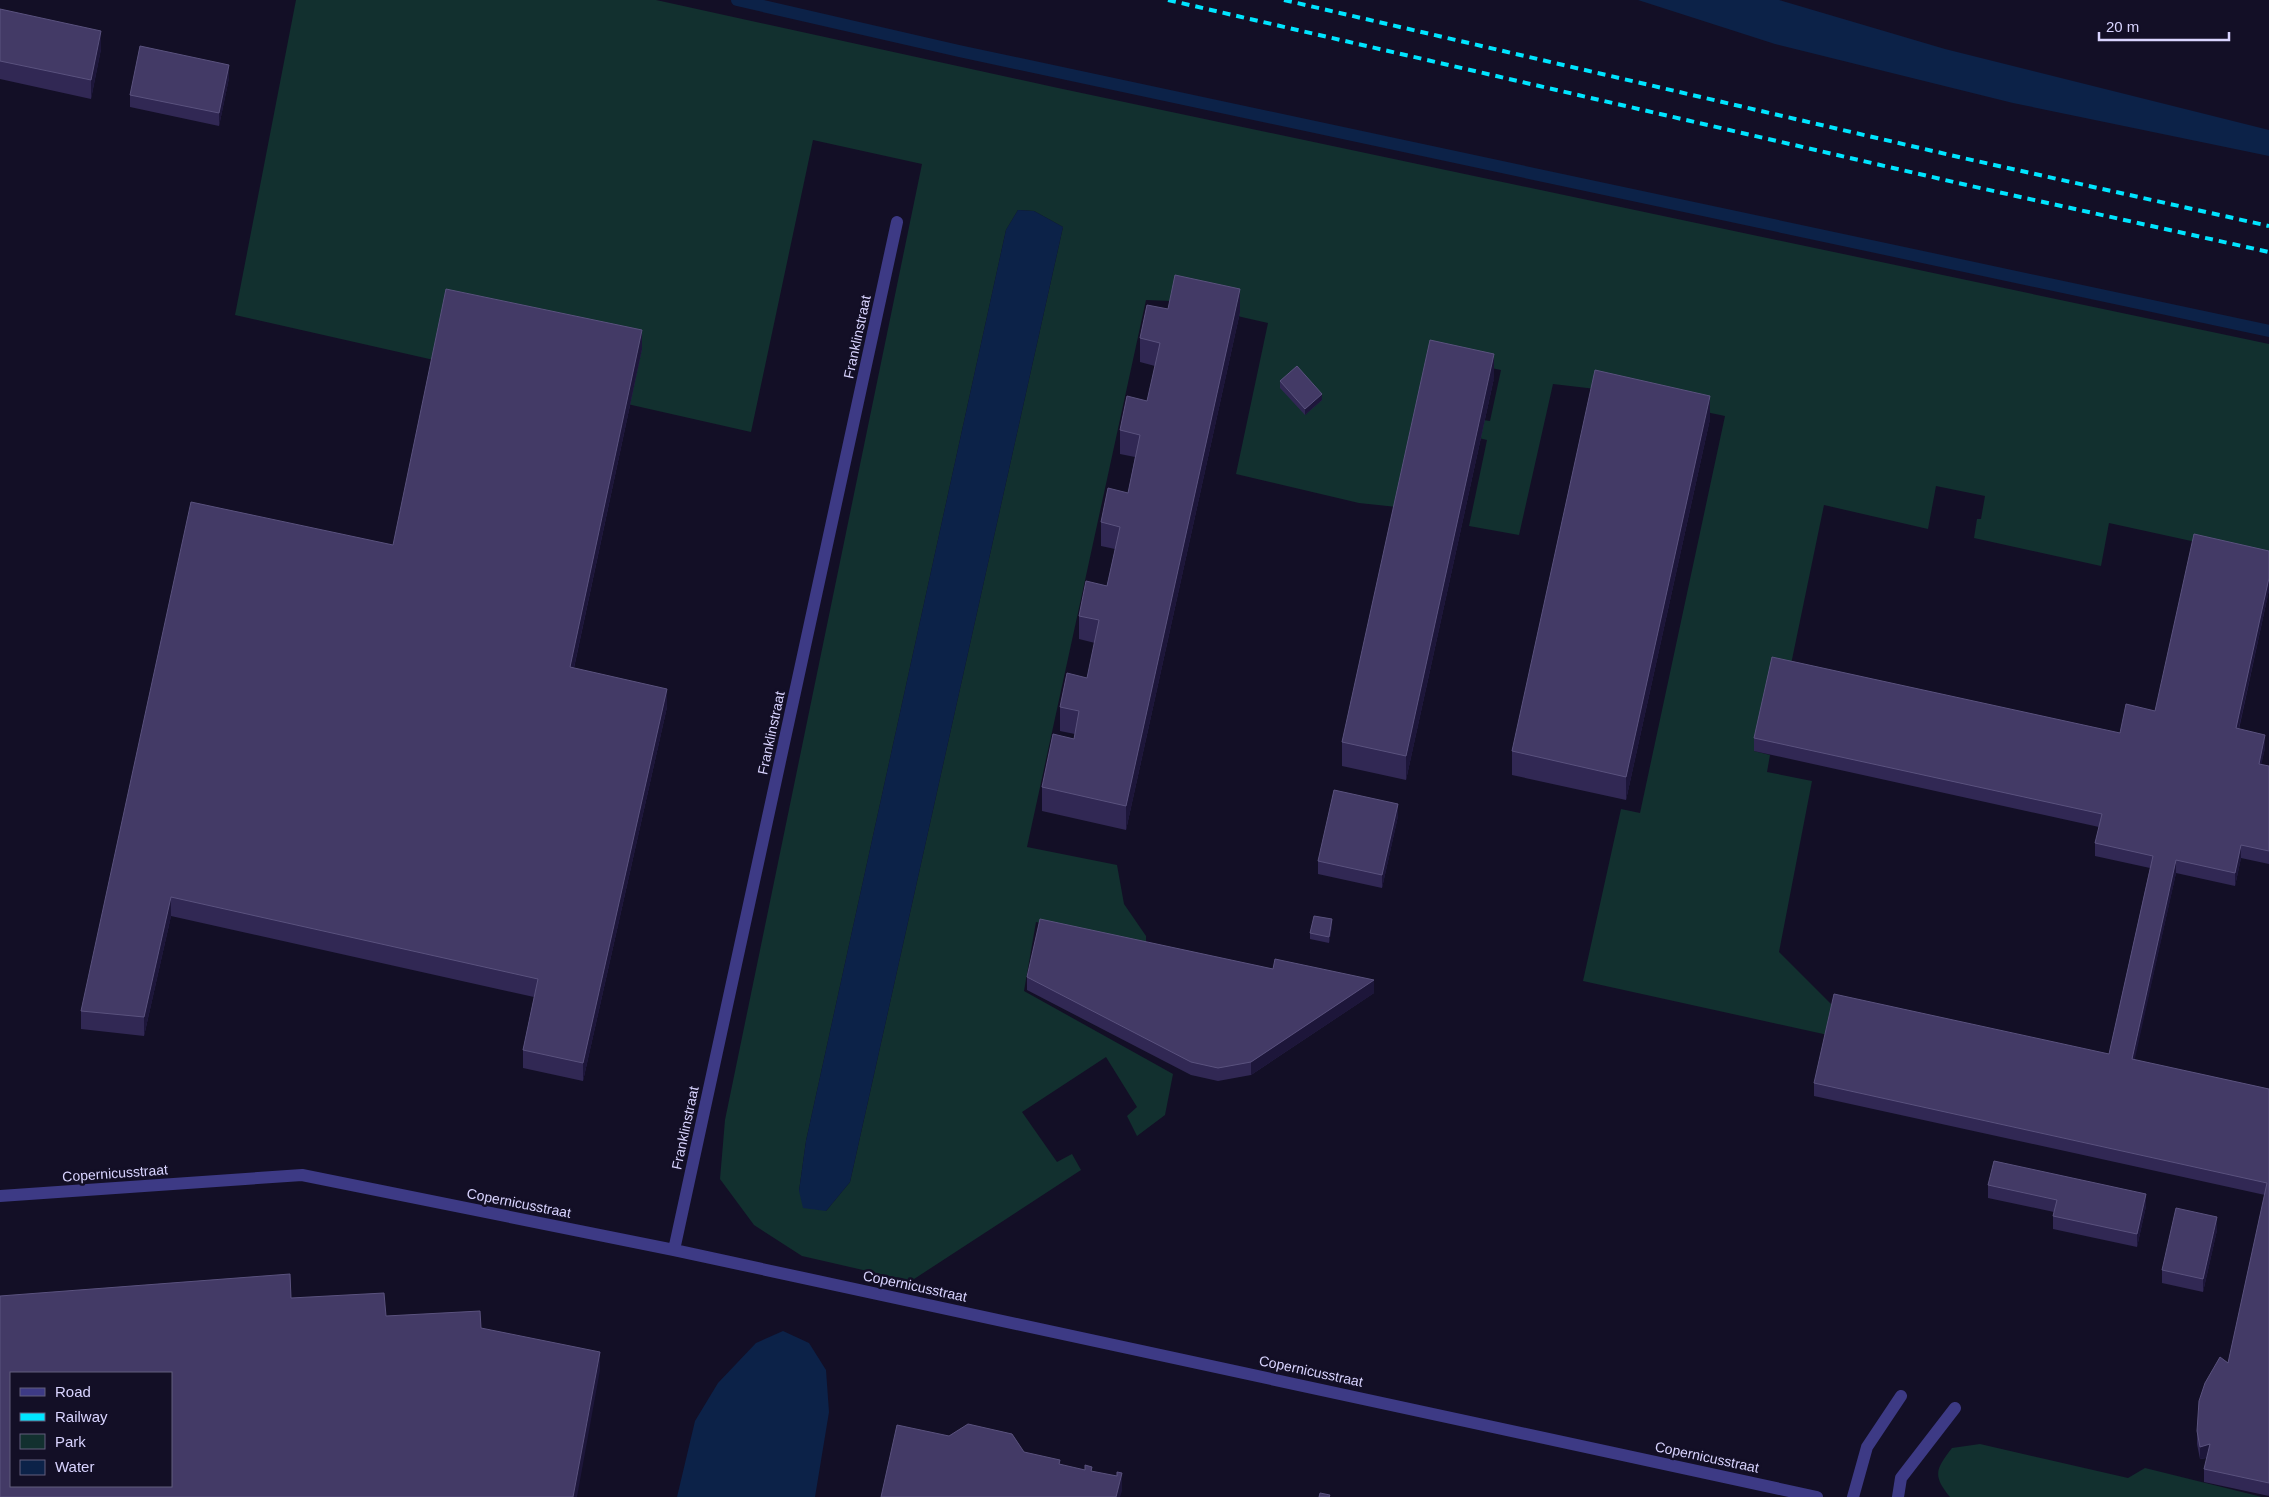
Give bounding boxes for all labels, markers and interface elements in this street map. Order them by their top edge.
scale bar [2099,10,2229,42]
text: 20 m [2106,18,2139,35]
street label: Franklinstraat [840,294,874,380]
street label: Franklinstraat [754,690,788,776]
street label: Franklinstraat [668,1085,702,1171]
street label: Copernicusstraat [62,1161,168,1185]
street label: Copernicusstraat [466,1185,573,1221]
street label: Copernicusstraat [862,1267,969,1305]
street label: Copernicusstraat [1258,1352,1365,1390]
legend [10,1372,172,1487]
text: Road [55,1383,91,1400]
text: Railway [55,1408,108,1425]
text: Park [55,1433,86,1450]
street label: Copernicusstraat [1654,1438,1761,1476]
text: Water [55,1458,94,1475]

